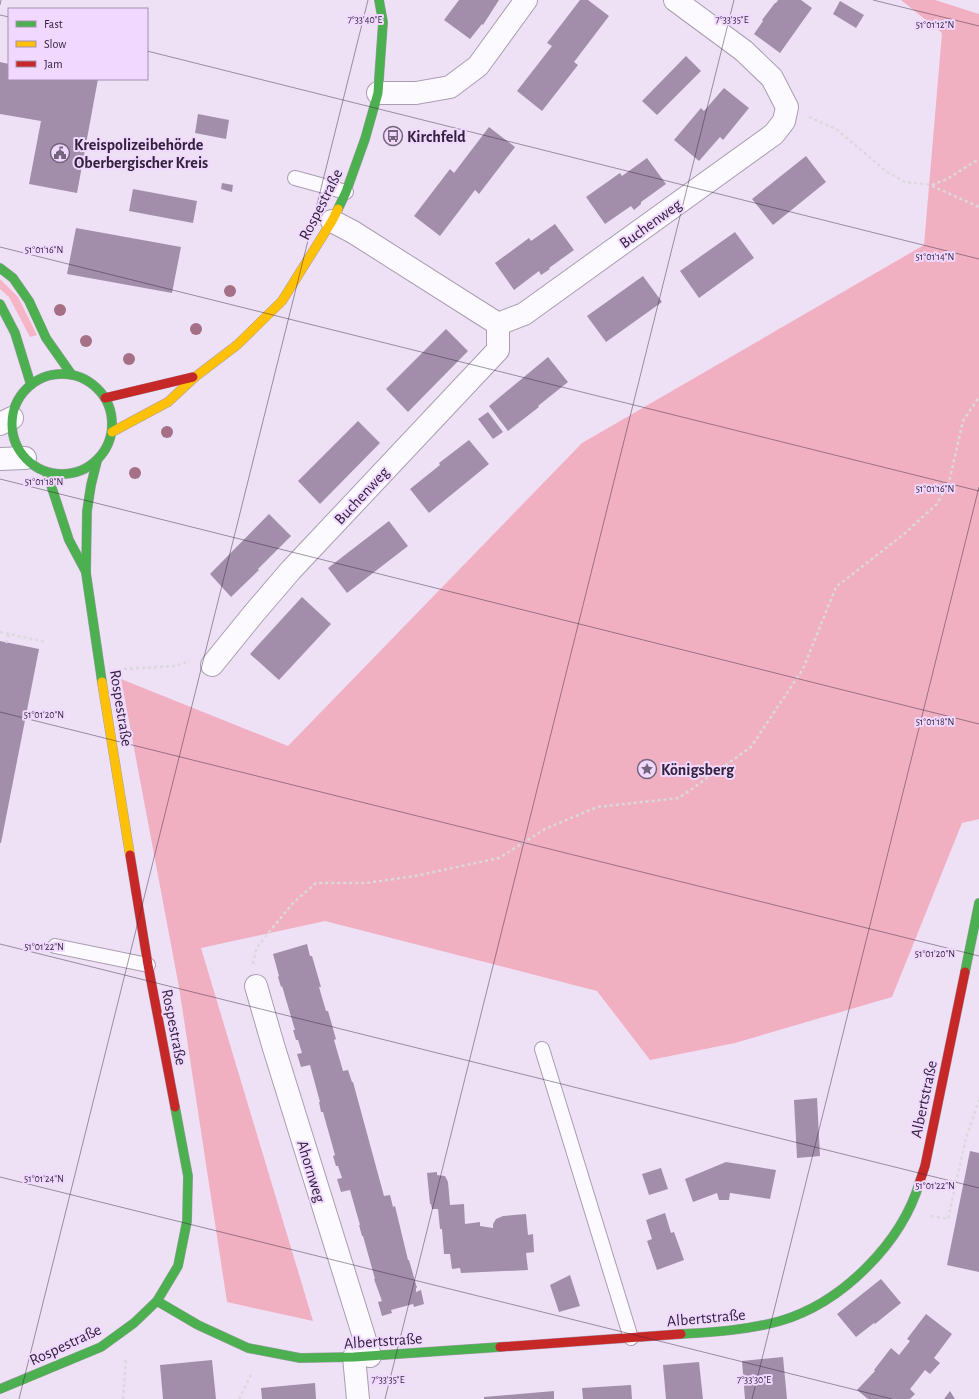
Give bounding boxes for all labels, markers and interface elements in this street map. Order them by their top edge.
legend [8,8,148,80]
text: 7°33'40"E [348,15,383,25]
text: 7°33'35"E [716,15,749,25]
text: Fast [44,18,63,30]
text: 51°01'12"N [916,20,954,30]
text: Slow [44,38,66,50]
text: Jam [44,58,63,70]
bus stop icon: Kirchfeld [382,125,404,147]
place label: Kirchfeld [407,129,466,145]
place label: Kreispolizeibehörde Oberbergischer Kreis [74,137,208,171]
public building icon: Kreispolizeibehörde Oberbergischer Kreis [49,142,71,164]
street label: Rospestraße [296,166,346,243]
street label: Buchenweg [617,196,685,251]
text: 51°01'16"N [25,245,63,255]
text: 51°01'14"N [916,252,954,262]
street label: Buchenweg [331,464,392,528]
text: 51°01'18"N [25,477,63,487]
text: 51°01'16"N [916,484,954,494]
street label: Rospestraße [107,669,135,748]
text: 51°01'20"N [24,710,64,720]
text: 51°01'18"N [916,717,954,727]
place icon: Königsberg [636,758,658,780]
place label: Königsberg [661,762,735,778]
text: 51°01'22"N [24,942,64,952]
text: 51°01'20"N [915,949,955,959]
street label: Rospestraße [159,988,189,1067]
street label: Albertstraße [908,1059,940,1139]
street label: Ahornweg [294,1138,328,1204]
text: 51°01'24"N [24,1174,64,1184]
text: 51°01'22"N [915,1181,955,1191]
street label: Albertstraße [666,1307,746,1329]
street label: Rospestraße [27,1321,104,1368]
street label: Albertstraße [343,1330,423,1352]
text: 7°33'35"E [372,1375,405,1385]
text: 7°33'30"E [737,1375,771,1385]

